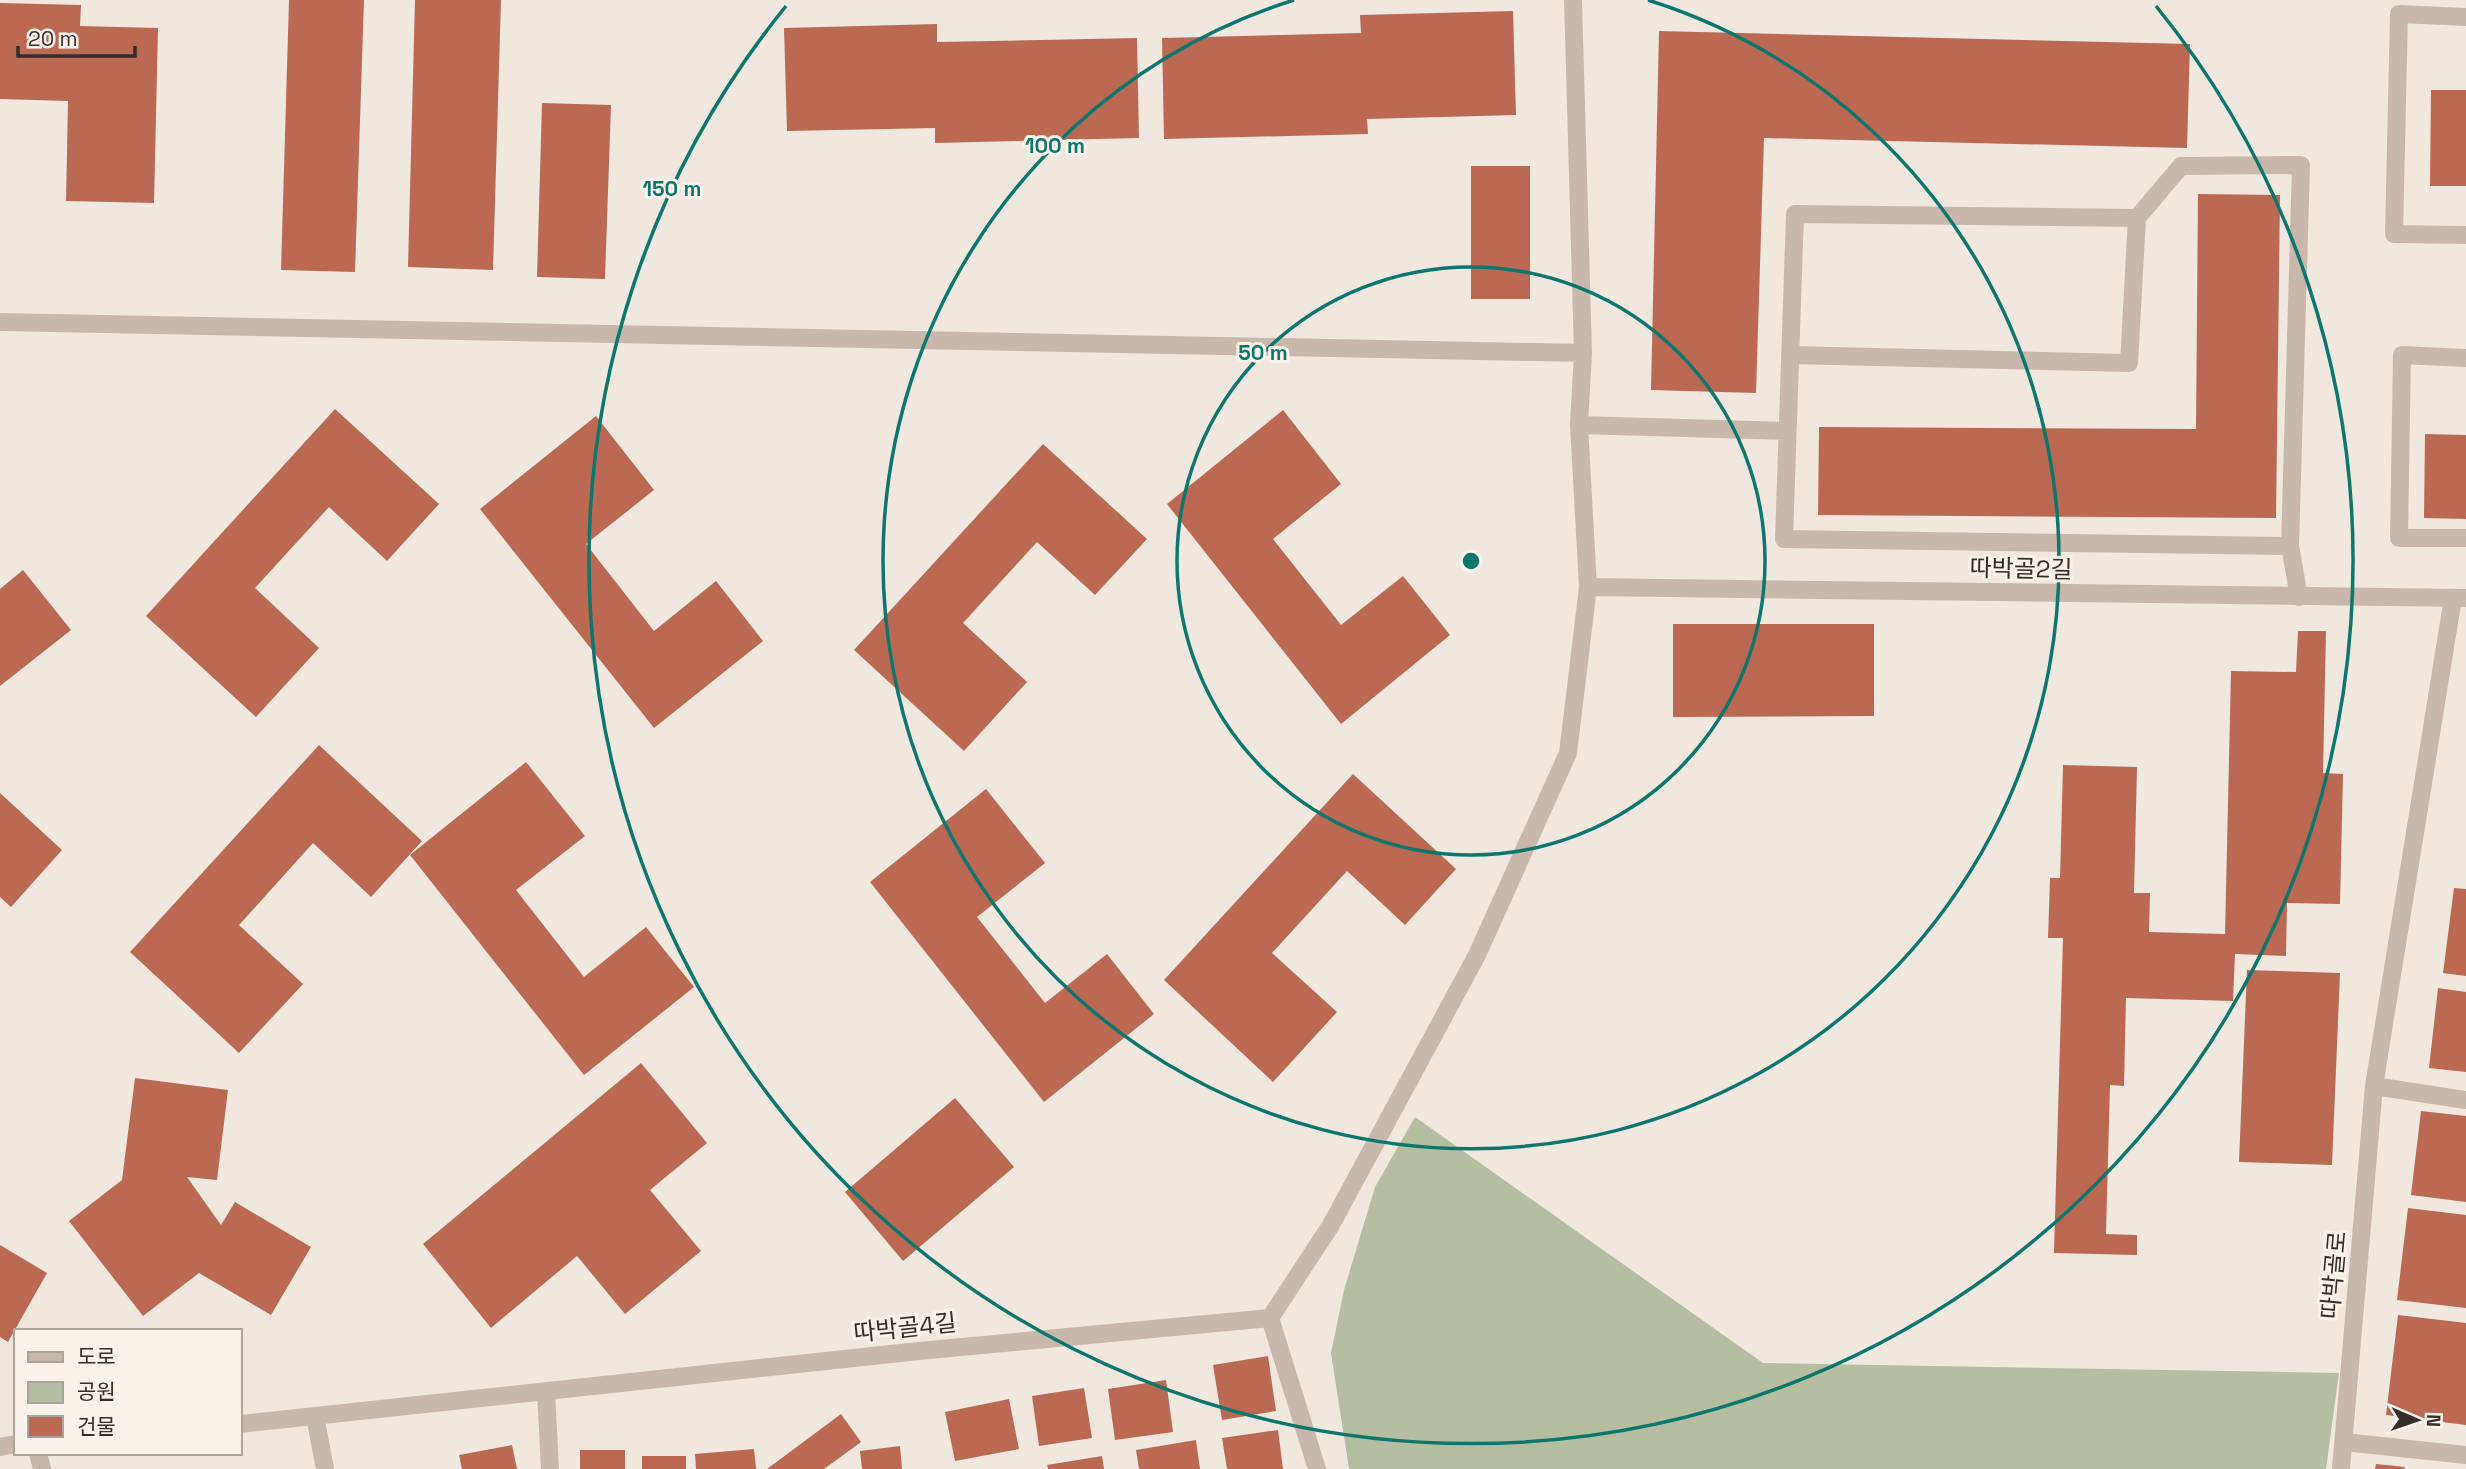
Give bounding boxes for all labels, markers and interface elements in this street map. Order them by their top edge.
scale bar [18,14,135,58]
text: 20 m [28,25,78,52]
text: 100 m [1025,132,1085,159]
text: 150 m [643,175,701,202]
text: 50 m [1238,339,1288,366]
centre of rings [1459,549,1483,573]
street label: 따박골2길 [1969,552,2073,585]
street label: 따박골로 [2314,1230,2353,1320]
street label: 따박골4길 [852,1307,958,1348]
legend [14,1329,242,1455]
text: 도로 [77,1343,116,1370]
text: 공원 [77,1378,116,1405]
north arrow [2382,1385,2452,1455]
text: 건물 [77,1413,116,1440]
text: N [2421,1414,2446,1427]

